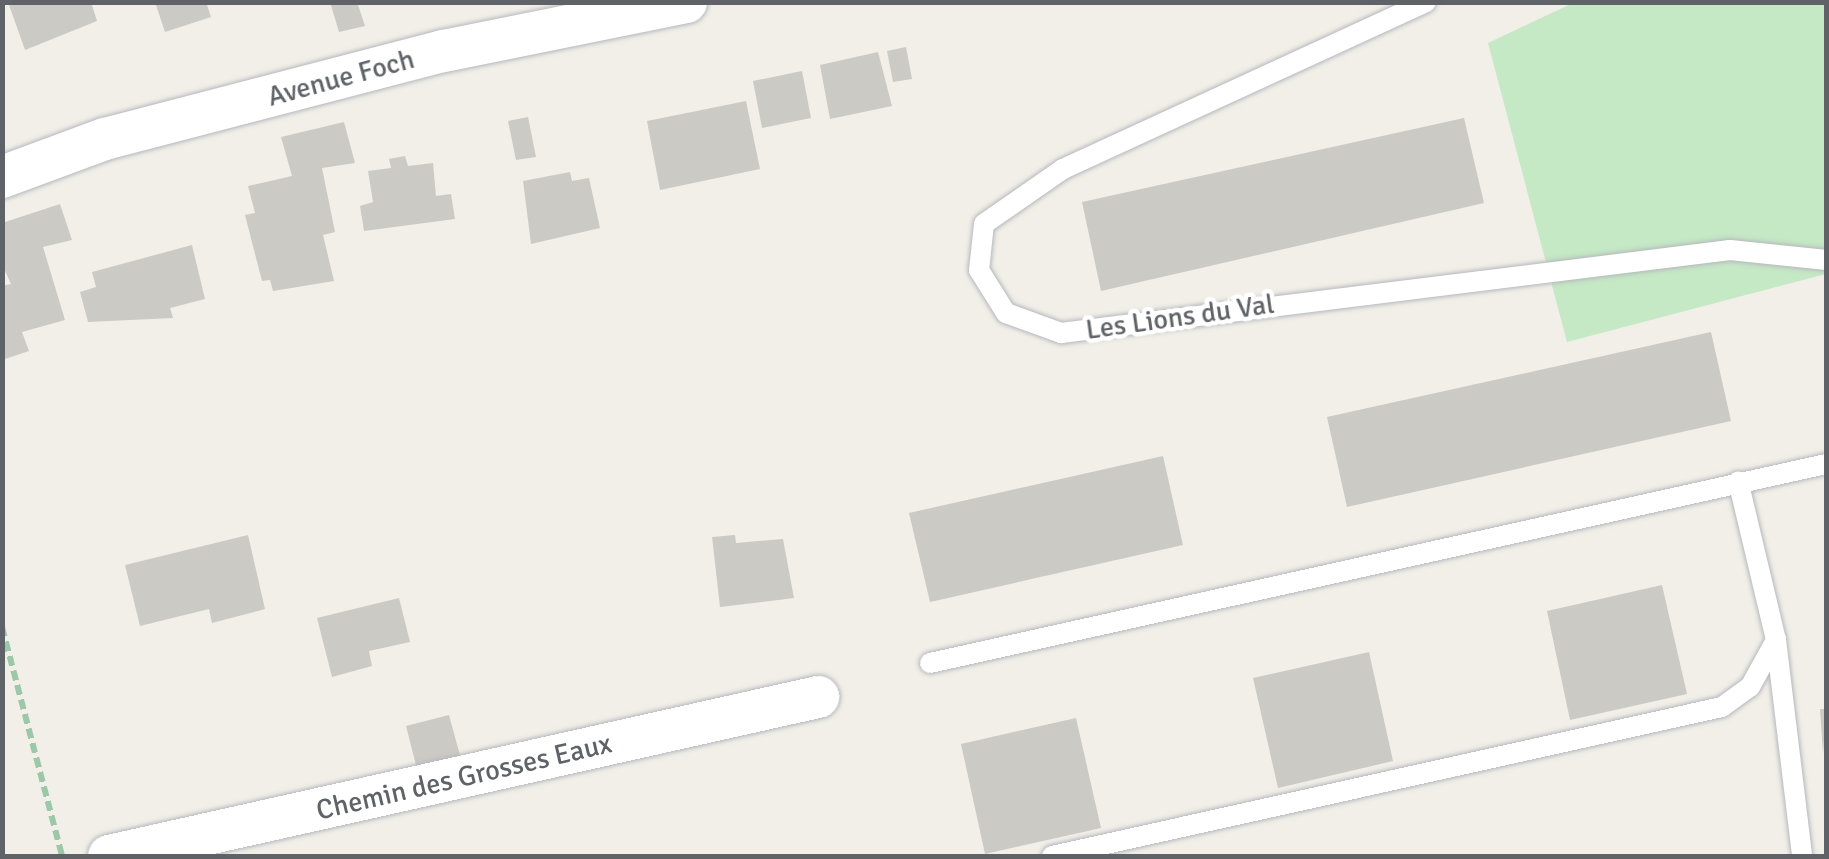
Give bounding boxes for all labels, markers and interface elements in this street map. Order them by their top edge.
street label: Avenue Foch [264,42,418,114]
street label: Les Lions du Val [1084,287,1276,347]
street label: Chemin des Grosses Eaux [313,727,615,827]

